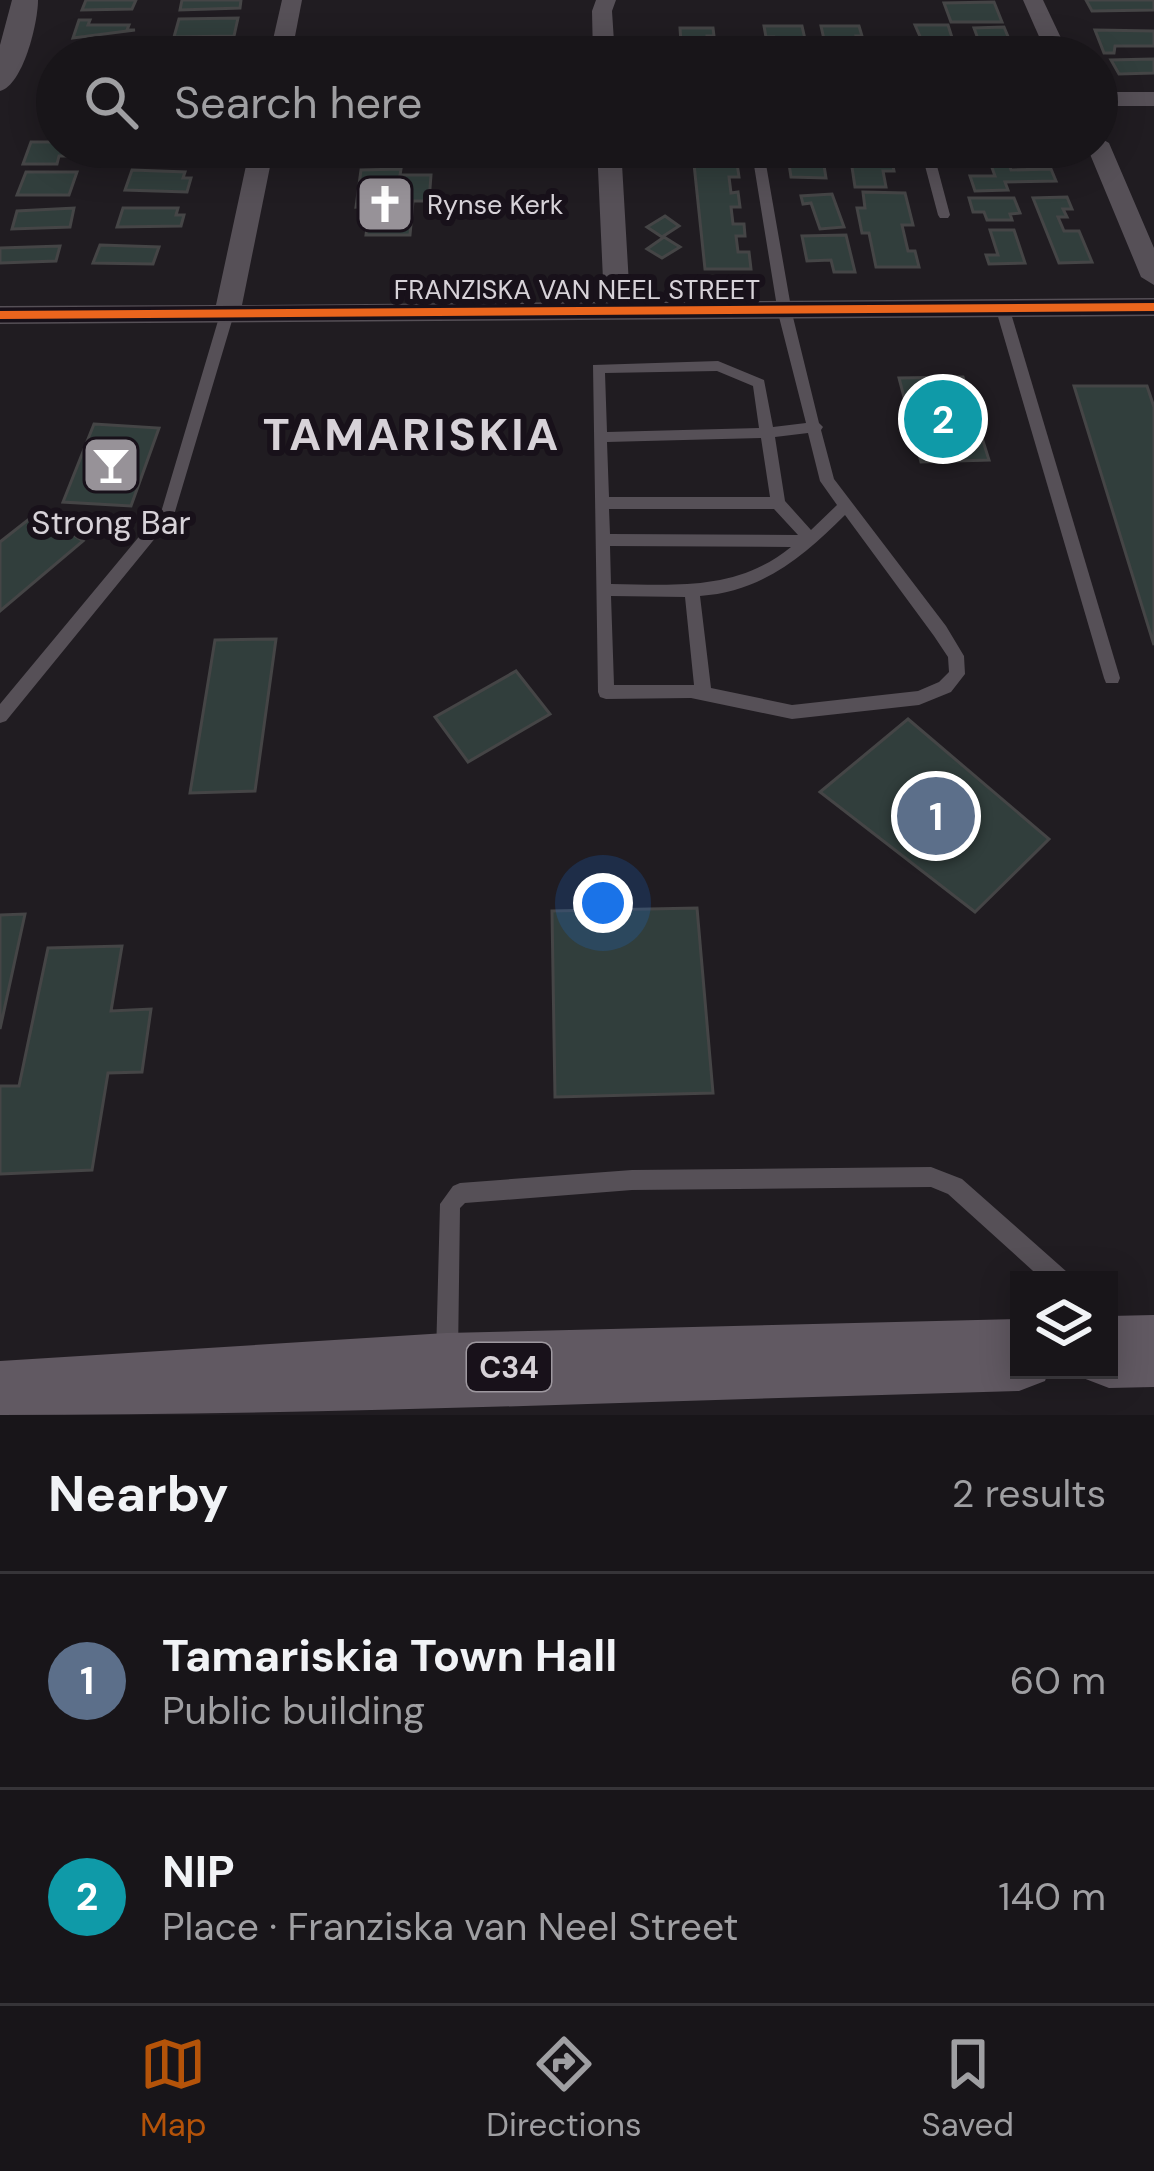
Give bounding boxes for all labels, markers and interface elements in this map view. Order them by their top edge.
search box [36,36,1118,168]
icon: search [78,69,144,135]
text: Search here [174,73,422,132]
church icon: Rynse Kerk [354,173,416,235]
place label: Rynse Kerk [427,187,564,222]
street label: FRANZISKA VAN NEEL STREET [394,272,760,307]
pin: 2 [904,374,982,464]
district label: TAMARISKIA [263,405,561,464]
bar icon: Strong Bar [80,434,142,496]
place label: Strong Bar [31,501,191,544]
pin: 1 [897,771,975,861]
your location [573,873,633,933]
map controls [1010,1271,1118,1379]
button: layers [1010,1271,1118,1379]
road number: C34 [467,1343,551,1391]
text: Nearby [48,1460,229,1527]
text: 2 results [952,1468,1106,1519]
text: Tamariskia Town Hall [162,1626,617,1685]
text: 1 [80,1655,94,1706]
text: 60 m [1010,1655,1106,1706]
text: Public building [162,1685,425,1736]
text: NIP [162,1842,235,1901]
text: 2 [76,1871,98,1922]
text: 140 m [998,1871,1106,1922]
text: Place · Franziska van Neel Street [162,1901,739,1952]
tab: Map [140,2031,206,2146]
tab: Directions [486,2031,642,2146]
tab: Saved [922,2031,1014,2146]

